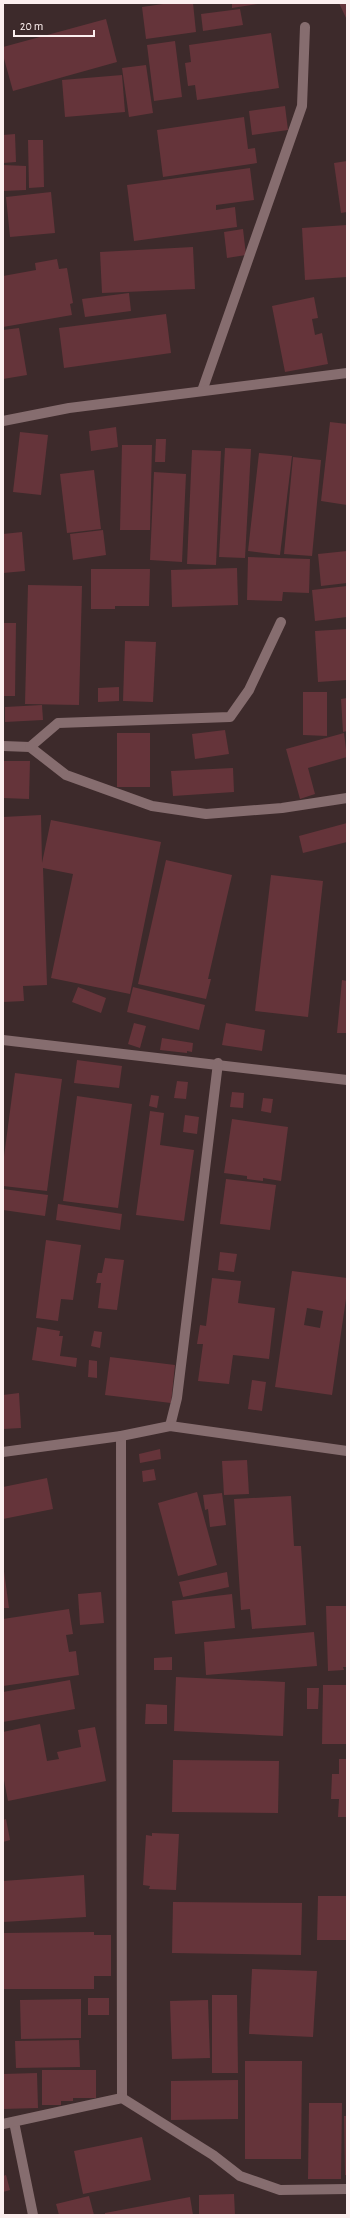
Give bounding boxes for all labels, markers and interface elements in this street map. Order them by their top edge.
scale bar [14,12,94,38]
text: 20 m [20,20,43,32]

